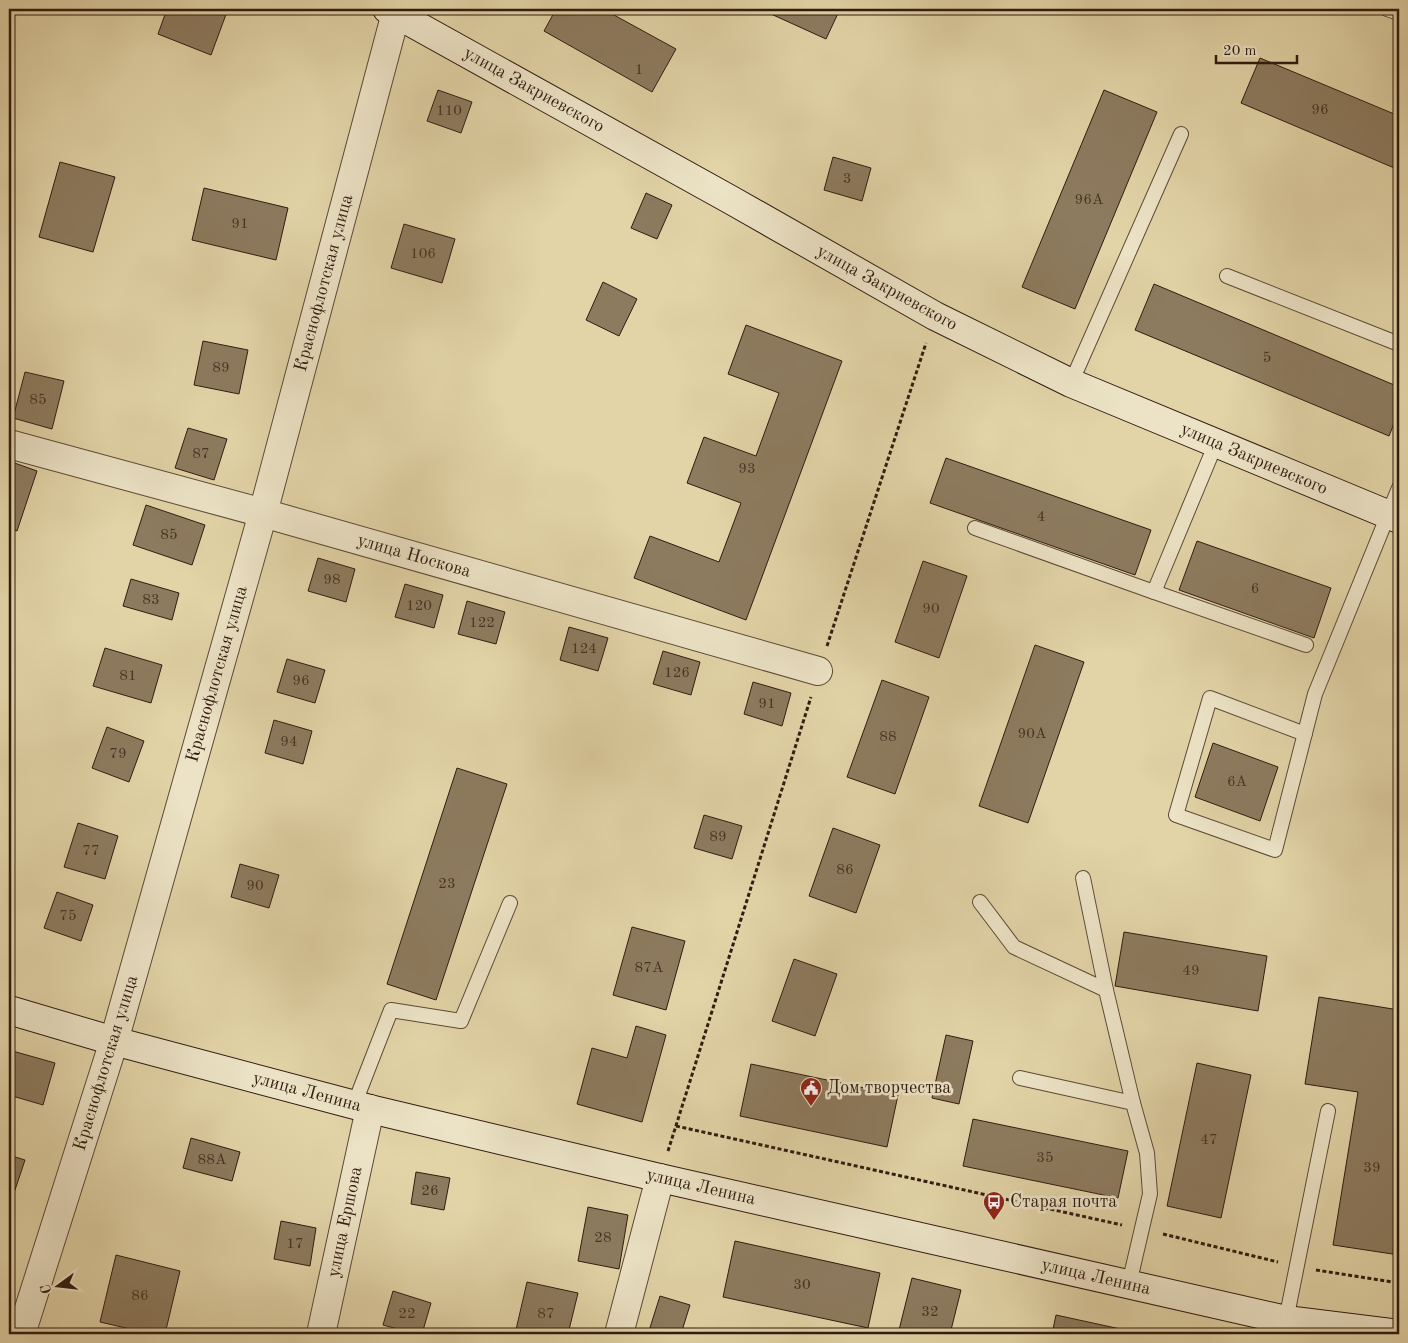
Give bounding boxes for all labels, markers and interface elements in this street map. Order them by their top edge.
scale bar [1216,32,1297,64]
street label: улица Закриевского [461,44,607,136]
text: 20 m [1223,44,1257,59]
house number: 1 [635,63,643,78]
house number: 96 [1311,103,1329,118]
house number: 110 [436,104,462,119]
house number: 3 [843,172,851,187]
street label: Краснофлотская улица [292,192,357,374]
house number: 96А [1075,193,1104,208]
house number: 91 [231,217,249,232]
street label: улица Закриевского [814,242,960,334]
house number: 106 [410,247,436,262]
house number: 5 [1263,351,1271,366]
house number: 89 [212,361,230,376]
house number: 85 [29,393,47,408]
street label: улица Закриевского [1178,420,1330,498]
house number: 87 [192,447,210,462]
house number: 93 [738,462,756,477]
house number: 4 [1037,510,1045,525]
house number: 85 [160,528,178,543]
street label: улица Носкова [355,531,473,581]
house number: 98 [323,573,341,588]
house number: 6 [1251,582,1259,597]
street label: Краснофлотская улица [183,584,252,765]
house number: 83 [142,593,160,608]
house number: 120 [406,599,432,614]
house number: 90 [922,602,940,617]
house number: 122 [469,616,495,631]
house number: 124 [571,642,597,657]
house number: 126 [664,666,690,681]
house number: 81 [119,669,137,684]
house number: 96 [292,674,310,689]
house number: 91 [758,697,776,712]
house number: 90А [1018,727,1047,742]
house number: 88 [879,730,897,745]
house number: 94 [280,735,298,750]
house number: 79 [109,747,127,762]
house number: 6А [1227,775,1248,790]
house number: 89 [709,830,727,845]
house number: 77 [82,844,100,859]
house number: 86 [836,863,854,878]
house number: 23 [438,877,456,892]
house number: 90 [246,879,264,894]
house number: 75 [59,909,77,924]
house number: 87А [635,961,664,976]
house number: 49 [1182,964,1200,979]
street label: Краснофлотская улица [71,973,142,1153]
street label: улица Ленина [251,1069,363,1115]
public building icon: Дом творчества [799,1076,823,1107]
place label: Дом творчества [827,1079,951,1097]
house number: 47 [1200,1133,1218,1148]
house number: 35 [1036,1151,1054,1166]
house number: 88А [198,1153,227,1168]
house number: 39 [1363,1161,1381,1176]
street label: улица Ершова [324,1165,366,1279]
street label: улица Ленина [645,1166,758,1208]
house number: 26 [421,1184,439,1199]
bus stop icon: Старая почта [982,1190,1006,1221]
place label: Старая почта [1010,1193,1117,1211]
house number: 28 [594,1231,612,1246]
house number: 17 [286,1237,304,1252]
street label: улица Ленина [1040,1256,1153,1298]
north arrow [32,1260,82,1310]
house number: 30 [793,1278,811,1293]
text: С [38,1283,54,1295]
house number: 86 [131,1289,149,1304]
house number: 32 [921,1305,939,1320]
house number: 22 [398,1307,416,1322]
house number: 87 [537,1307,555,1322]

